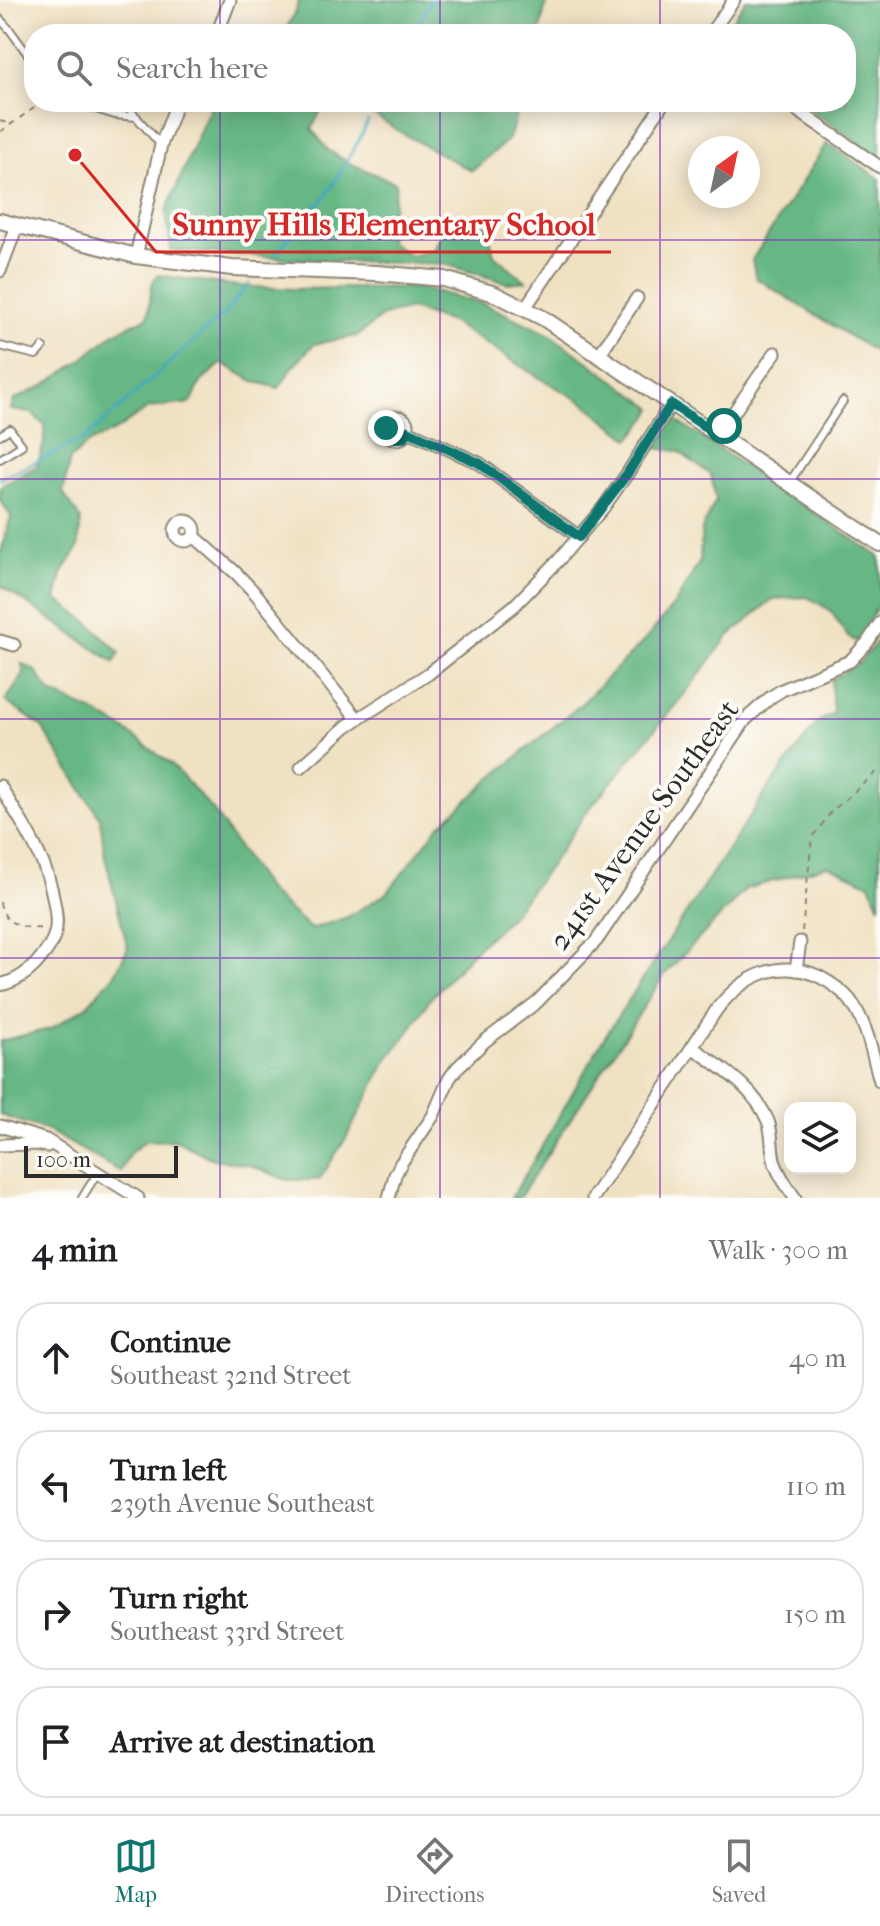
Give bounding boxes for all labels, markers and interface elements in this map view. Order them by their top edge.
search box [24,24,856,112]
icon: search [52,46,96,90]
text: Search here [116,51,268,86]
north arrow [688,136,760,208]
callout: Sunny Hills Elementary School [156,196,611,252]
text: Sunny Hills Elementary School [172,206,596,243]
route start [706,408,742,444]
route end [368,410,404,446]
street label: 241st Avenue Southeast [542,693,747,957]
map controls [784,1102,856,1174]
button: layers [784,1102,856,1174]
scale bar [24,1142,178,1178]
text: 100 m [36,1147,91,1173]
text: 4 min [32,1230,117,1270]
text: Walk · 300 m [709,1235,848,1266]
text: Continue [110,1325,231,1360]
icon: ahead [34,1336,78,1380]
text: 40 m [789,1343,846,1374]
text: Southeast 32nd Street [110,1360,351,1391]
text: Turn left [110,1453,227,1488]
icon: left [34,1464,78,1508]
text: 110 m [786,1471,846,1502]
text: 239th Avenue Southeast [110,1488,375,1519]
text: Turn right [110,1581,248,1616]
icon: right [34,1592,78,1636]
text: 150 m [784,1599,846,1630]
text: Southeast 33rd Street [110,1616,345,1647]
icon: arrive [34,1720,78,1764]
text: Arrive at destination [110,1725,375,1760]
tab: Map [114,1834,158,1908]
tab: Directions [385,1834,484,1908]
tab: Saved [712,1834,766,1908]

